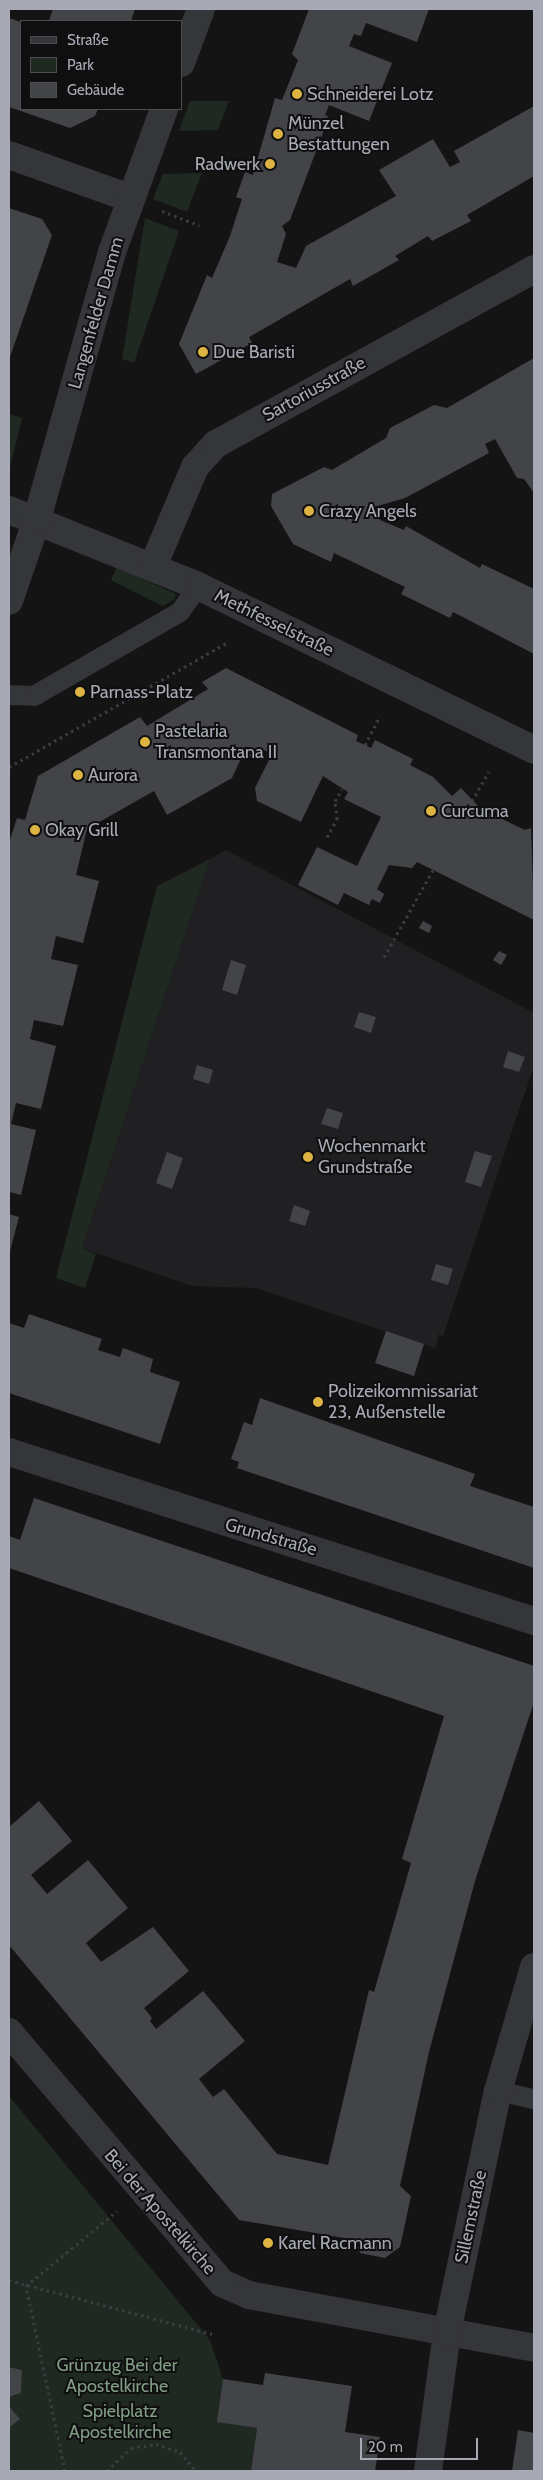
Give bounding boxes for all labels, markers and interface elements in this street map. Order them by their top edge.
legend [20,20,182,110]
text: Straße [67,31,109,49]
text: Park [67,56,94,74]
text: Gebäude [67,81,124,99]
place label: Schneiderei Lotz [307,83,433,105]
marker: Schneiderei Lotz [291,88,303,100]
place label: Münzel Bestattungen [288,113,390,156]
marker: Münzel Bestattungen [272,128,284,140]
place label: Radwerk [195,153,260,175]
marker: Radwerk [264,158,276,170]
street label: Langenfelder Damm [64,235,128,391]
place label: Due Baristi [213,341,295,363]
marker: Due Baristi [197,346,209,358]
street label: Sartoriusstraße [259,352,369,426]
place label: Crazy Angels [319,500,417,522]
marker: Crazy Angels [303,505,315,517]
street label: Methfesselstraße [211,585,337,661]
place label: Parnass-Platz [90,681,193,703]
marker: Parnass-Platz [74,686,86,698]
place label: Pastelaria Transmontana II [155,721,277,764]
marker: Pastelaria Transmontana II [139,736,151,748]
place label: Aurora [88,764,138,786]
marker: Aurora [72,769,84,781]
place label: Curcuma [441,800,509,822]
marker: Curcuma [425,805,437,817]
place label: Okay Grill [45,819,118,841]
marker: Okay Grill [29,824,41,836]
place label: Wochenmarkt Grundstraße [318,1136,426,1178]
marker: Wochenmarkt Grundstraße [302,1151,314,1163]
place label: Polizeikommissariat 23, Außenstelle [328,1381,478,1424]
marker: Polizeikommissariat 23, Außenstelle [312,1396,324,1408]
street label: Grundstraße [223,1514,319,1560]
street label: Bei der Apostelkirche [100,2145,220,2279]
street label: Sillemstraße [451,2168,491,2266]
place label: Karel Racmann [278,2232,392,2254]
marker: Karel Racmann [262,2237,274,2249]
park label: Grünzug Bei der Apostelkirche [57,2355,177,2398]
park label: Spielplatz Apostelkirche [69,2401,171,2444]
scale bar [363,2428,480,2460]
text: 20 m [368,2438,403,2456]

